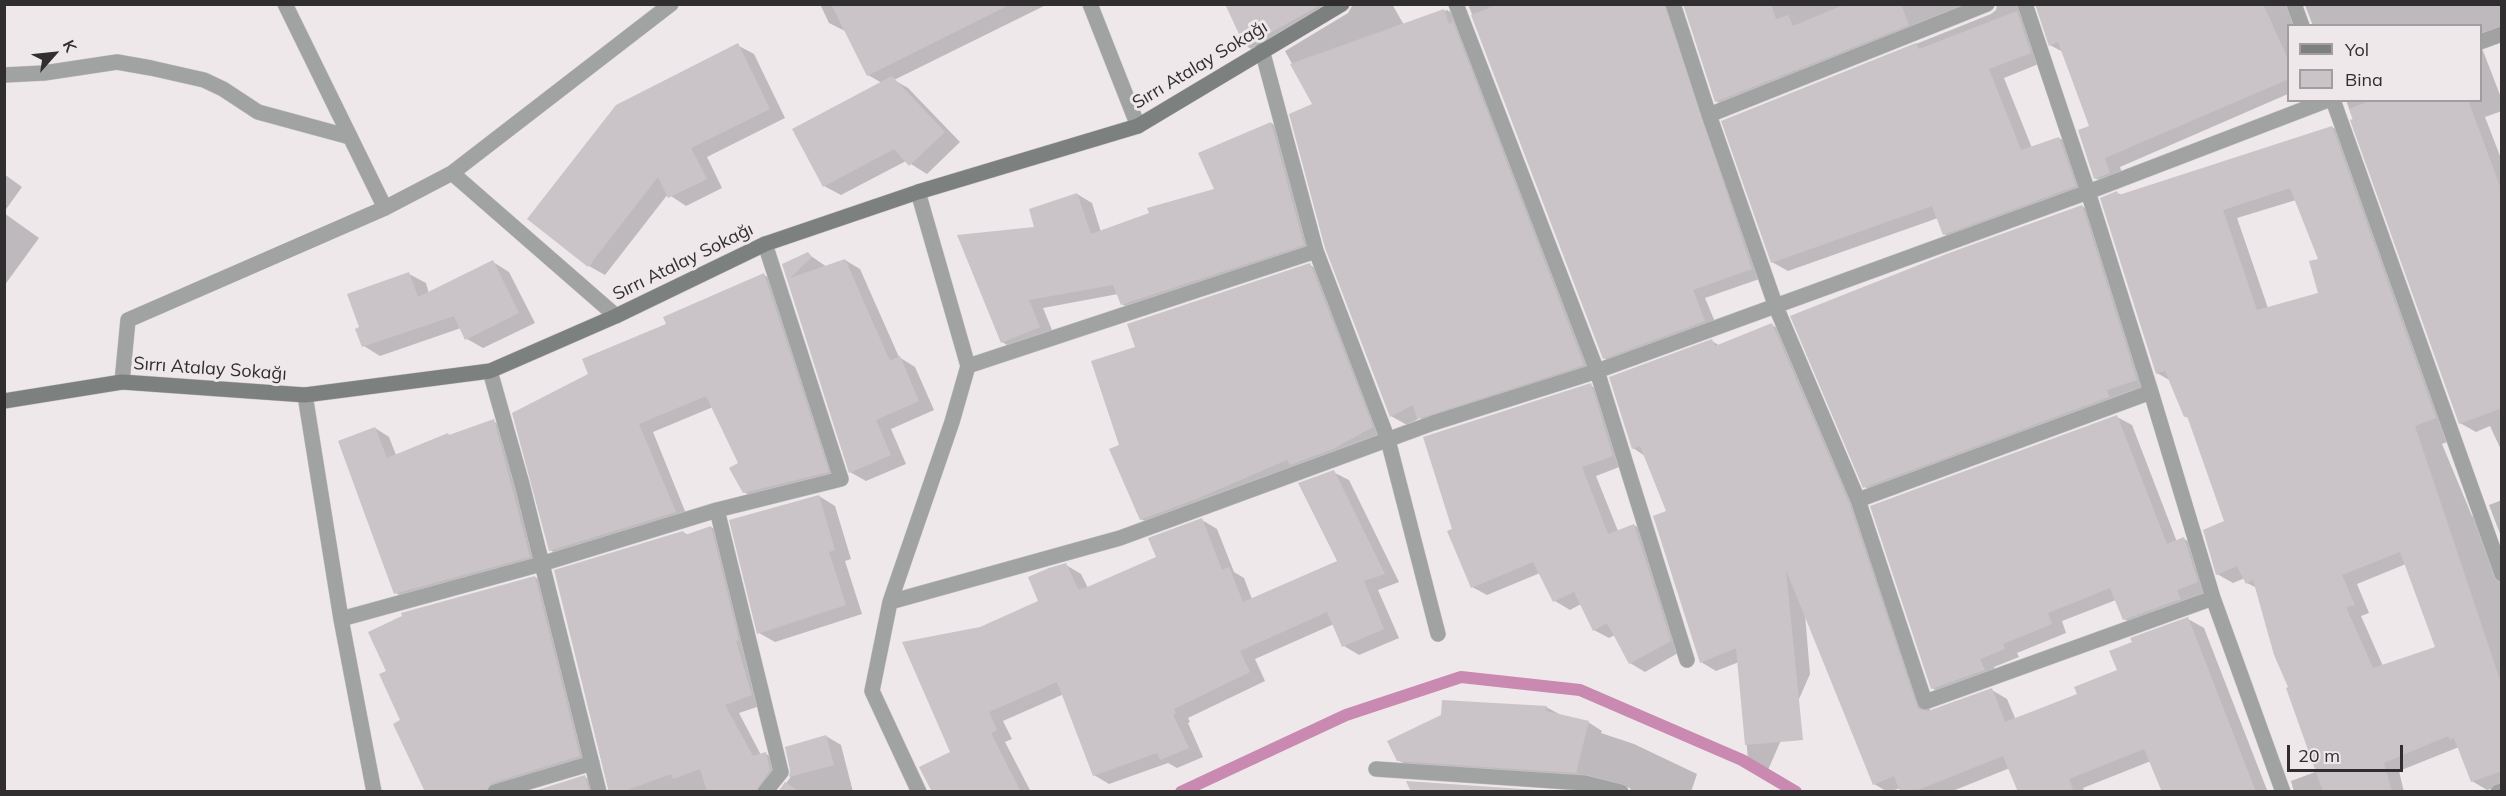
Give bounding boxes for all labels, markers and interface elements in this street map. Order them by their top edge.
street label: Sırrı Atalay Sokağı [1129,16,1271,114]
north arrow [24,24,84,84]
legend [2287,24,2482,102]
text: K [59,37,81,55]
text: Yol [2345,38,2369,61]
text: Bina [2345,68,2383,91]
street label: Sırrı Atalay Sokağı [609,219,757,305]
street label: Sırrı Atalay Sokağı [133,353,287,385]
scale bar [2290,733,2406,771]
text: 20 m [2298,744,2340,767]

